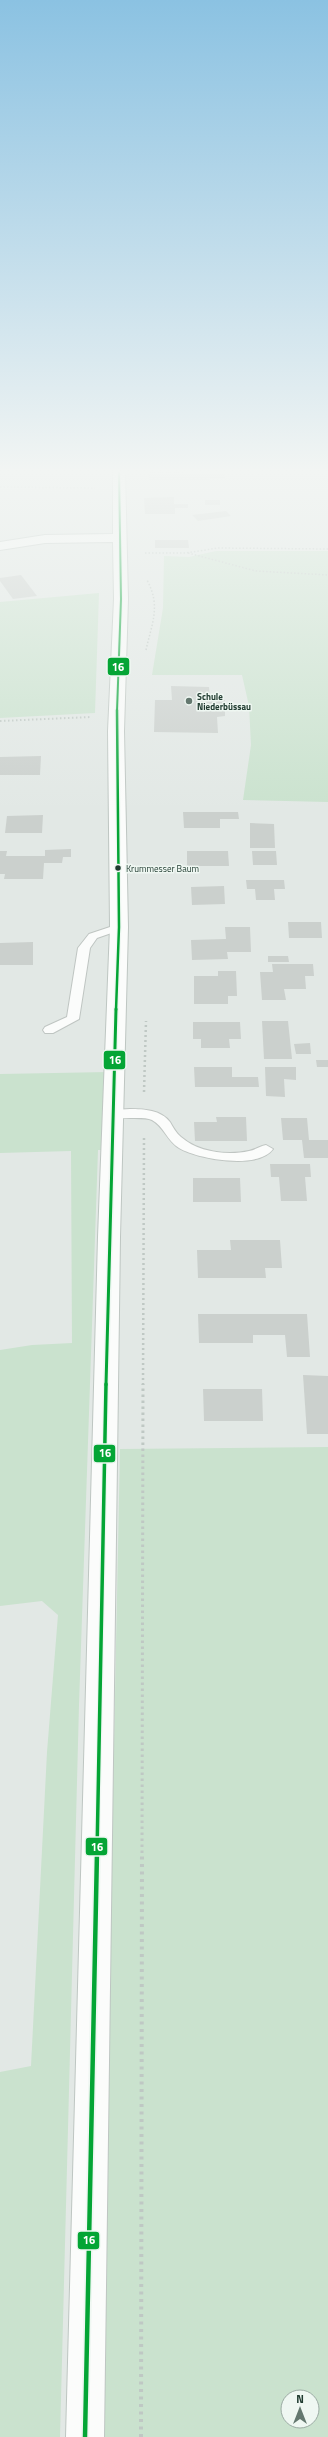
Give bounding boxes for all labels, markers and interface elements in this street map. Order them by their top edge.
line badge: 16 [107,657,130,676]
text: 16 [112,659,124,675]
place label: Schule Niederbüssau [197,690,251,713]
marker: Schule Niederbüssau [184,696,194,706]
place label: Krummesser Baum [126,862,199,875]
marker: Krummesser Baum [113,863,123,873]
line badge: 16 [103,1050,126,1070]
text: 16 [109,1052,121,1068]
line badge: 16 [93,1444,116,1463]
text: 16 [99,1445,111,1461]
line badge: 16 [85,1837,108,1856]
text: 16 [91,1839,103,1855]
line badge: 16 [77,2231,100,2250]
text: 16 [83,2232,95,2248]
north arrow [280,2389,320,2429]
text: N [296,2391,304,2407]

